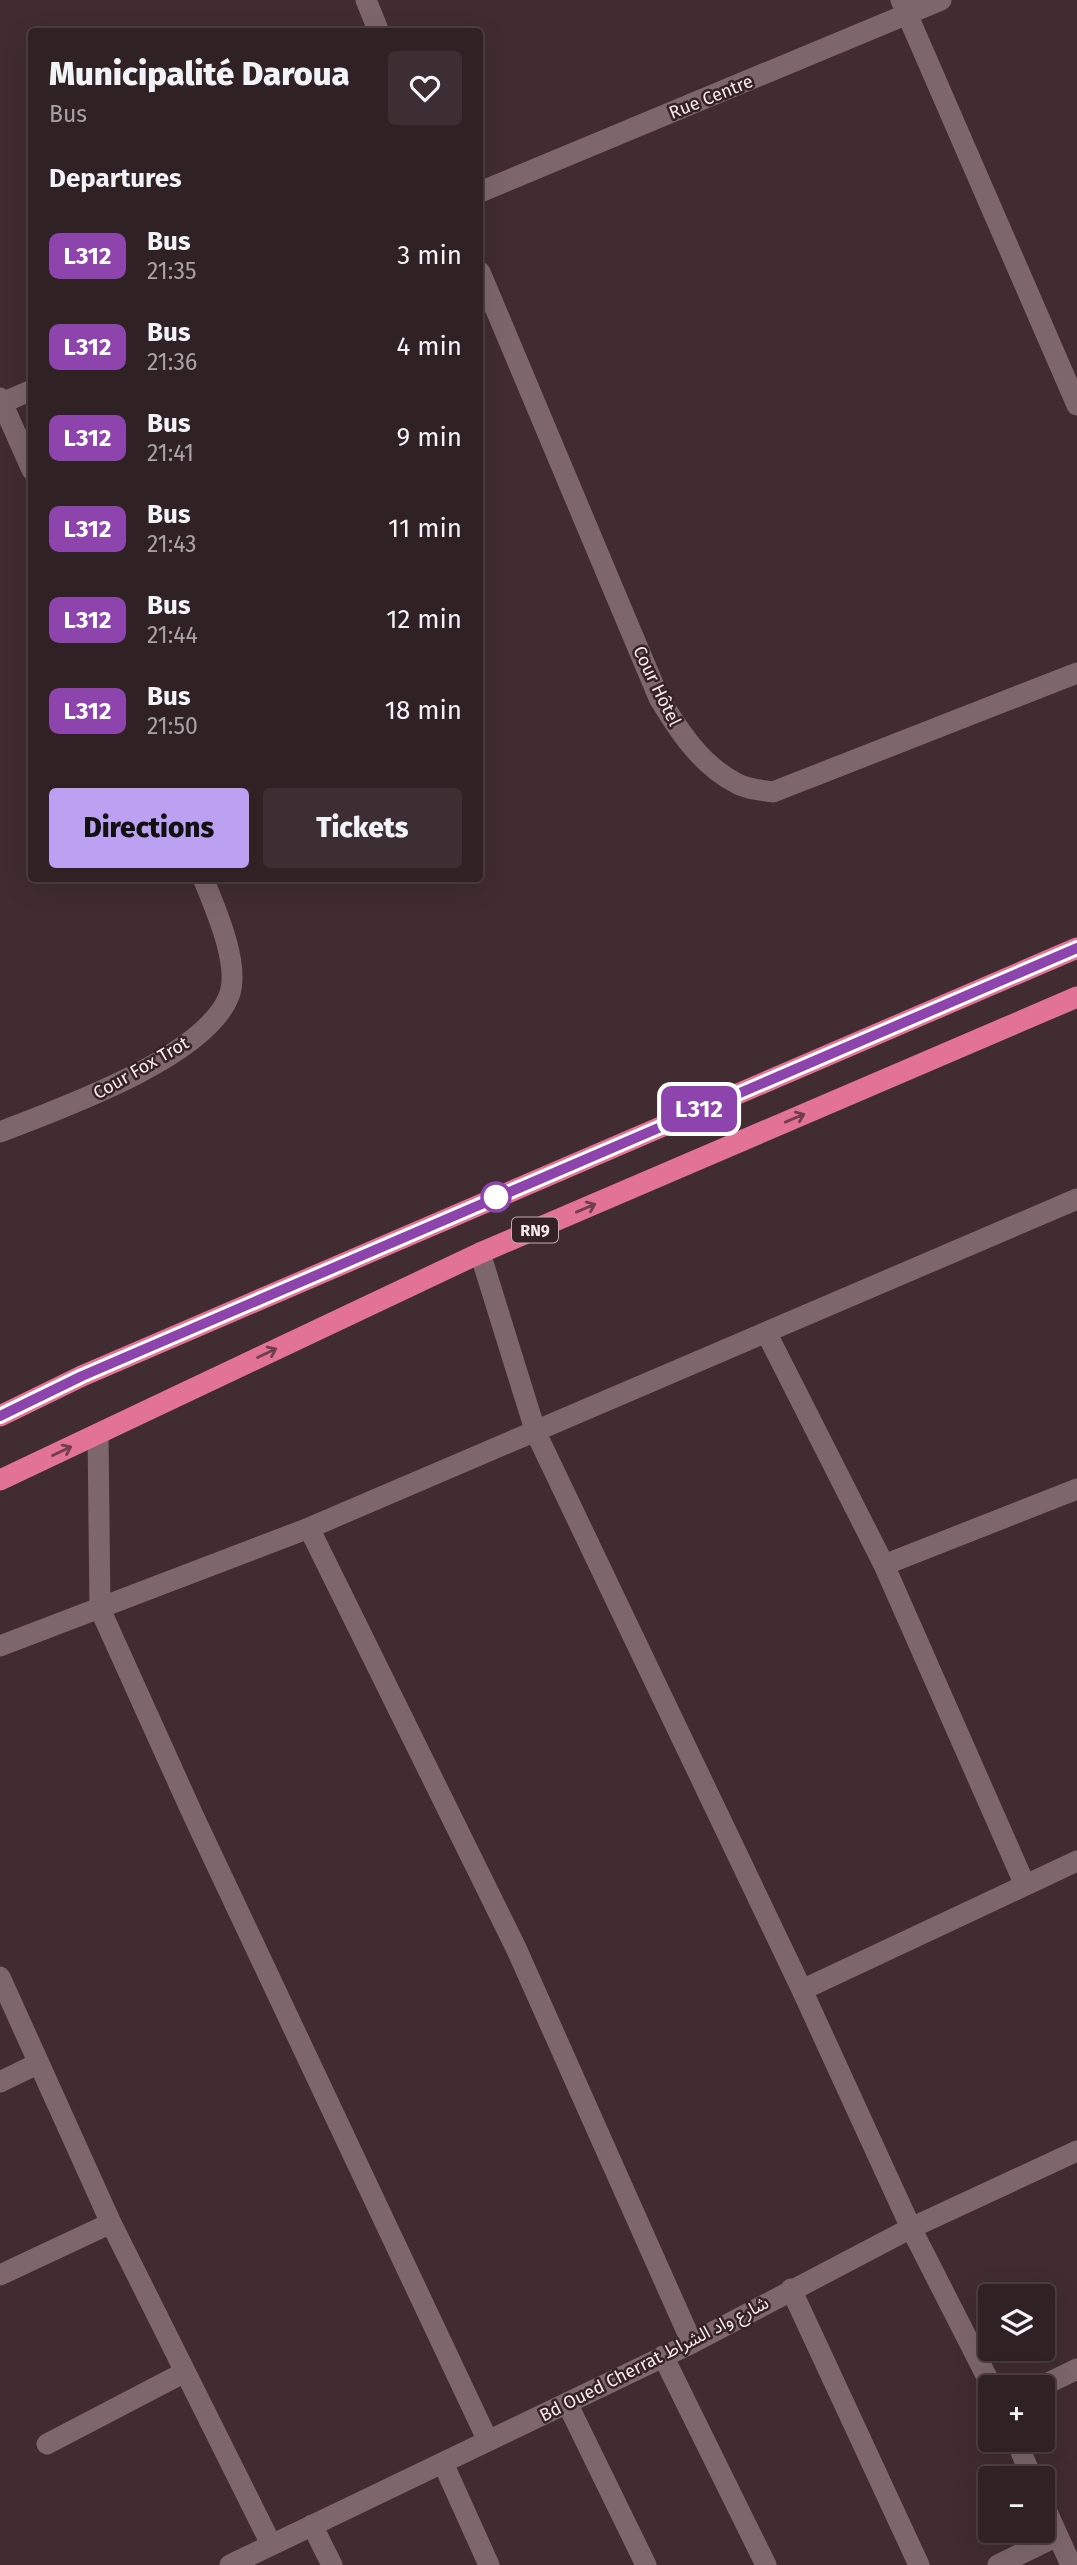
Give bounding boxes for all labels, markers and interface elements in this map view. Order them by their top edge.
button: heart [388,51,462,125]
text: Municipalité Daroua [49,54,350,94]
street label: Rue Centre [666,70,756,124]
text: Bus [49,100,87,128]
text: Departures [49,163,182,194]
text: Bus [147,226,190,257]
text: 3 min [397,240,462,271]
text: L312 [64,242,111,270]
text: 21:35 [147,257,197,285]
text: Bus [147,317,190,348]
text: 4 min [396,331,462,362]
text: L312 [64,333,111,361]
text: 21:36 [147,348,197,376]
text: Bus [147,408,190,439]
text: 9 min [397,422,462,453]
text: L312 [64,424,111,452]
text: 21:41 [147,439,194,467]
text: Bus [147,499,190,530]
text: 11 min [388,513,462,544]
text: L312 [64,515,111,543]
text: 21:43 [147,530,197,558]
text: Bus [147,590,190,621]
text: 12 min [386,604,462,635]
text: L312 [64,606,111,634]
text: 21:44 [147,621,198,649]
street label: Cour Hôtel [628,642,686,730]
text: Bus [147,681,190,712]
text: 18 min [385,695,462,726]
text: L312 [64,697,111,725]
text: 21:50 [147,712,198,740]
button: Directions [49,788,249,868]
button: Tickets [263,788,462,868]
street label: Cour Fox Trot [89,1032,193,1104]
line badge: L312 [650,1086,748,1132]
text: L312 [675,1095,723,1123]
one-way arrow [784,1111,805,1124]
unlabelled marker [481,1182,511,1212]
one-way arrow [574,1201,596,1214]
road number: RN9 [512,1218,558,1242]
one-way arrow [256,1346,277,1360]
one-way arrow [51,1443,72,1457]
map controls [978,2284,1055,2543]
button: layers [978,2284,1055,2361]
street label: Bd Oued Cherrat شارع واد الشراط [536,2291,774,2429]
button: + [978,2375,1055,2452]
button: − [978,2466,1055,2543]

